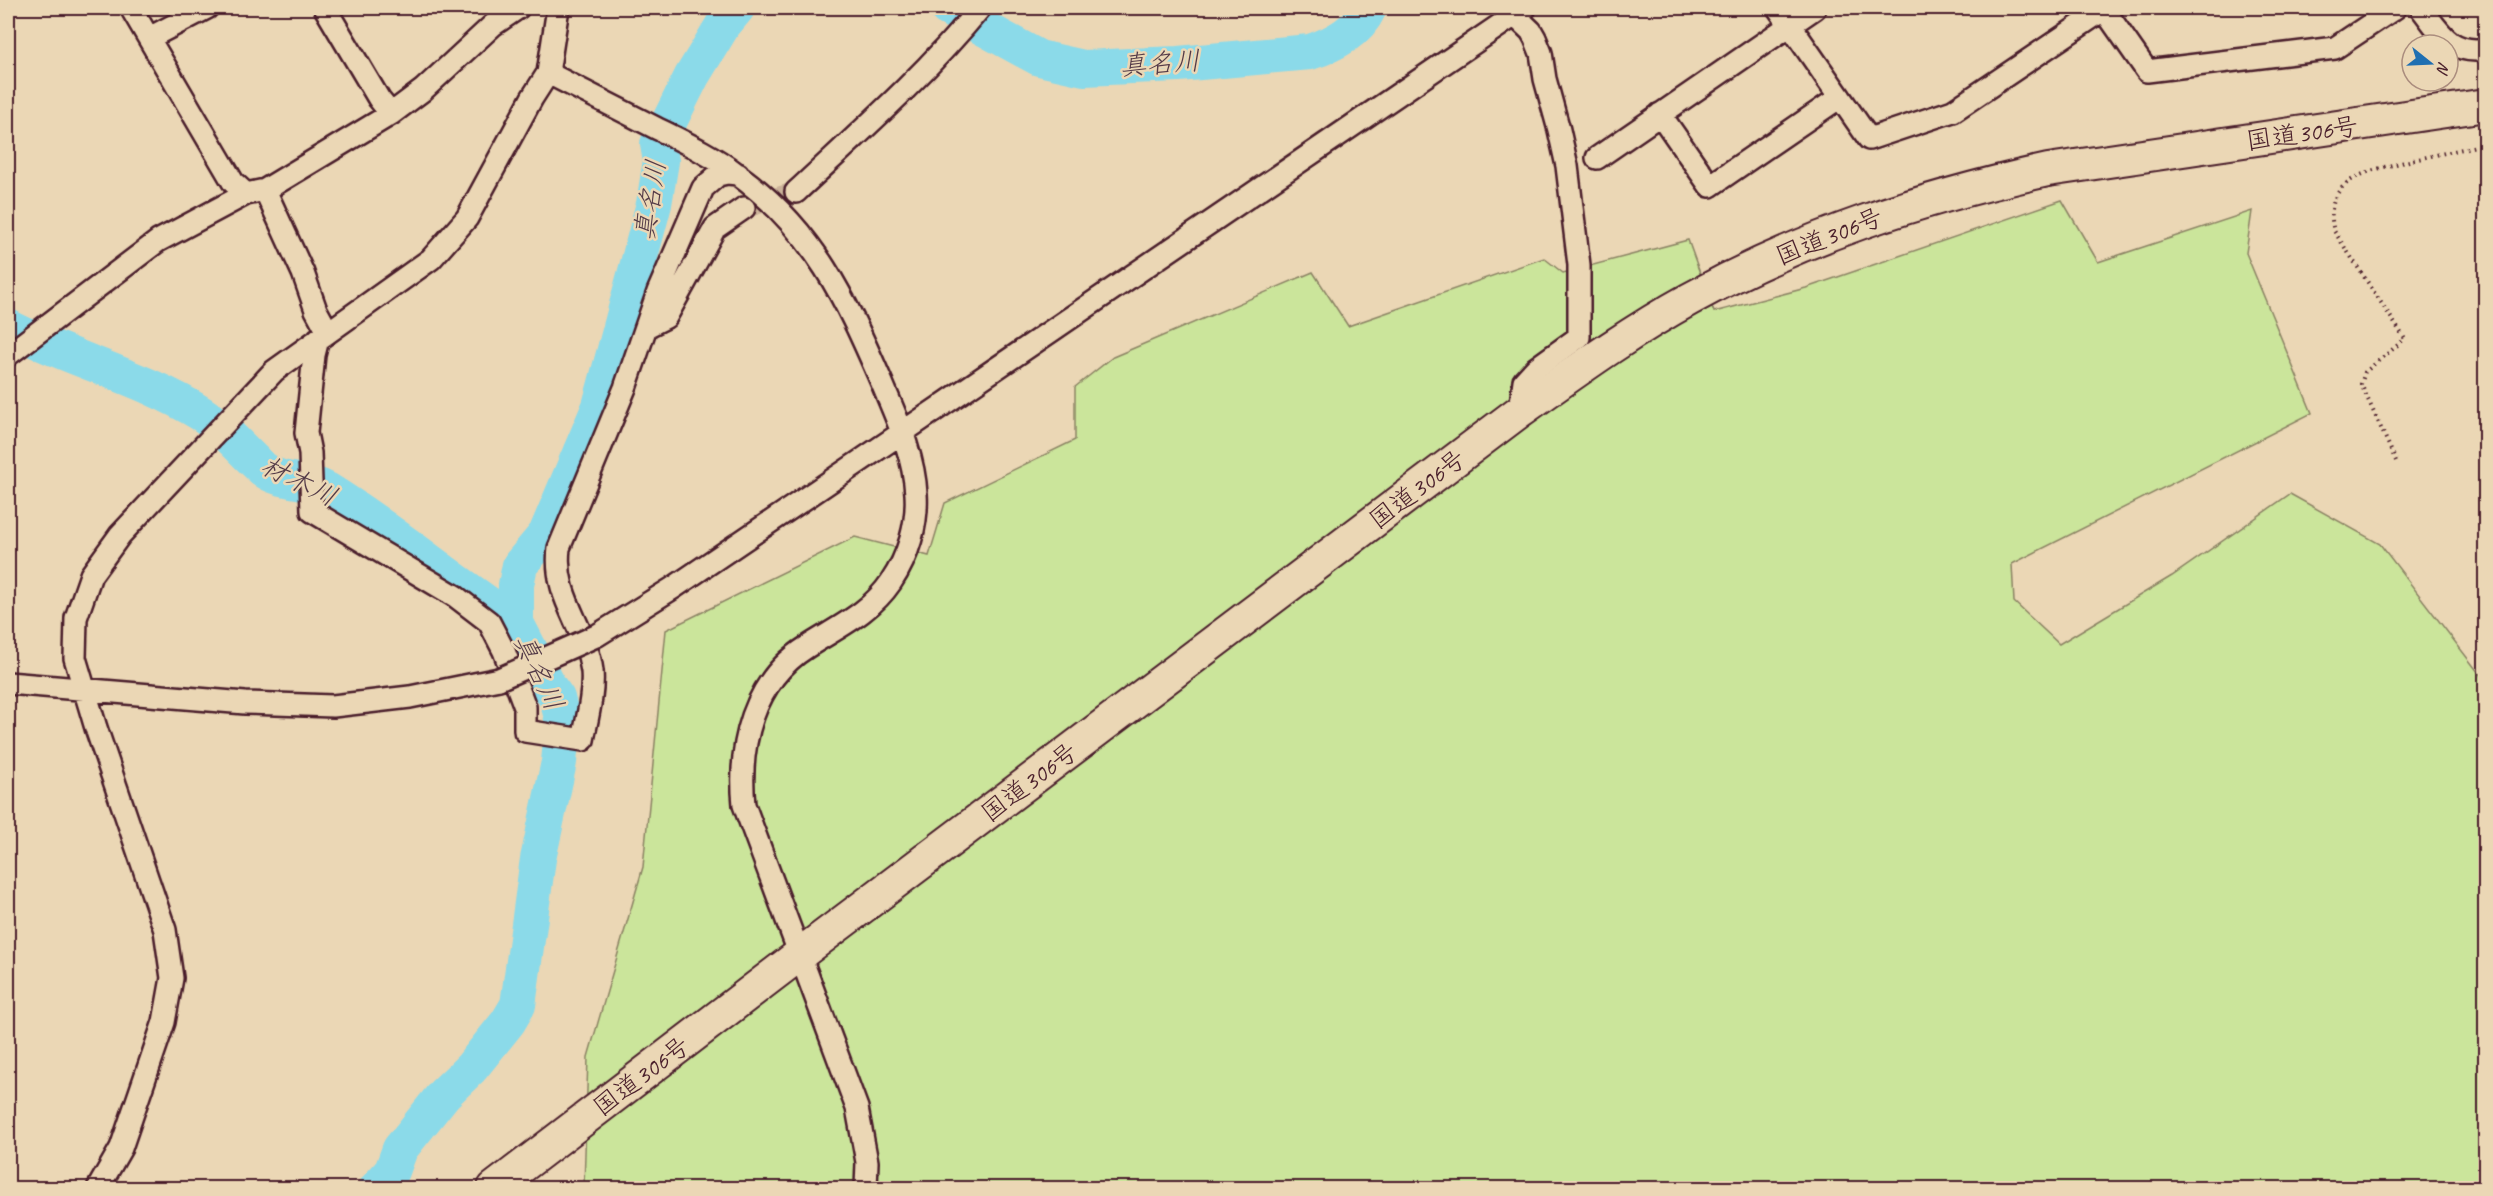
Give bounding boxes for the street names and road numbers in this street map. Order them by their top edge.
street label: 国道306号 [2244,109,2360,158]
street label: 国道306号 [1771,200,1888,273]
street label: 国道306号 [1362,442,1472,537]
street label: 国道306号 [974,735,1084,830]
street label: 国道306号 [586,1029,696,1124]

